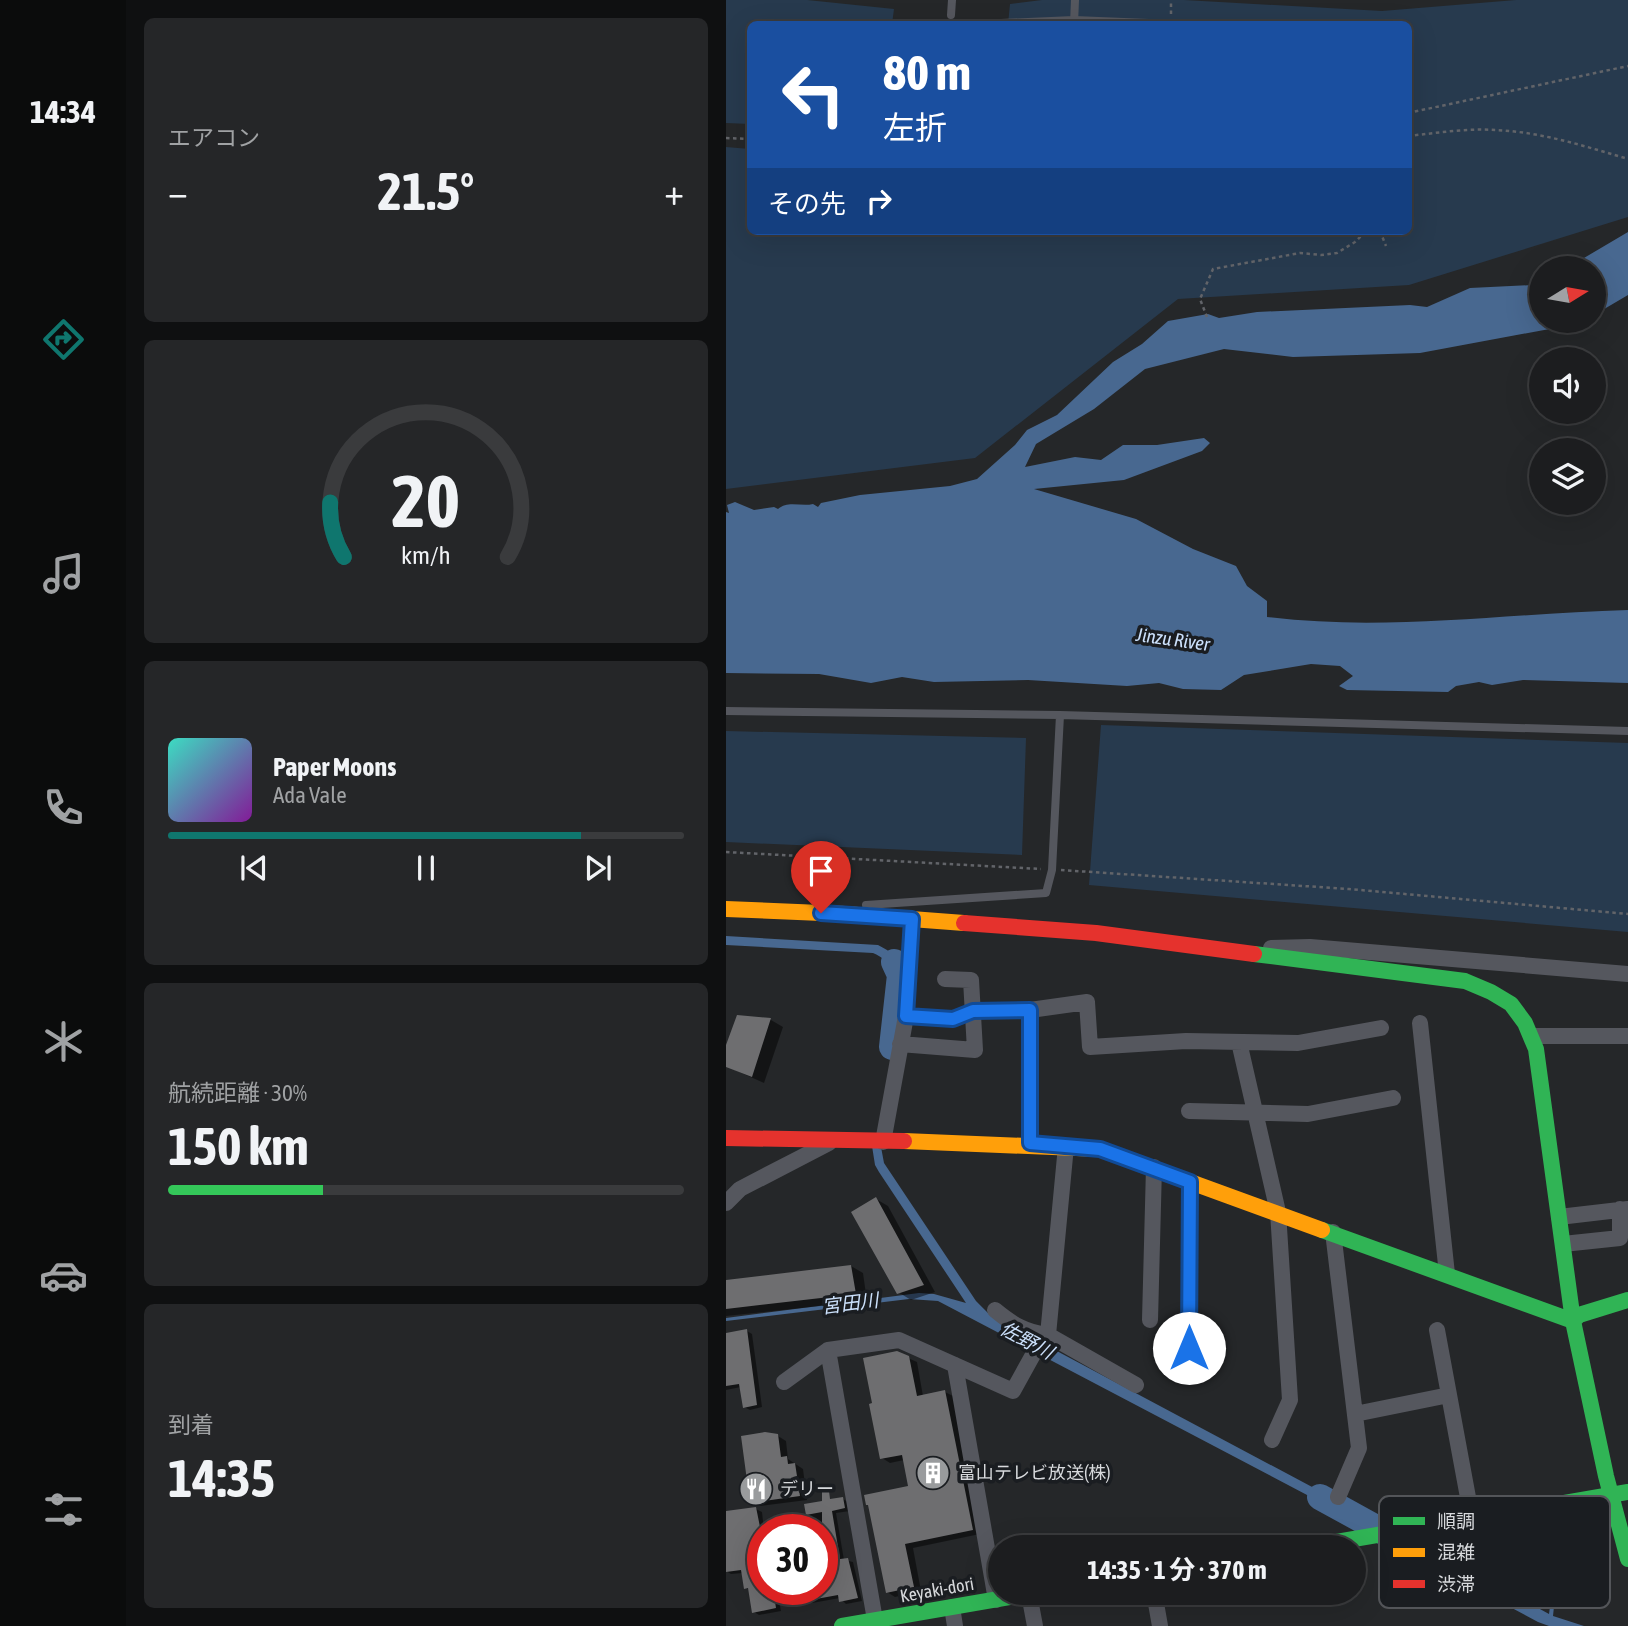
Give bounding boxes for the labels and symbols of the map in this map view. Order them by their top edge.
north arrow [1529,256,1606,332]
water label: Jinzu River [1134,623,1213,655]
pin [791,841,851,913]
water label: 宮田川 [820,1288,882,1317]
position arrow [1152,1311,1226,1385]
water label: 佐野川 [997,1317,1059,1364]
building icon: 富山テレビ放送(株) [914,1454,952,1492]
place label: 富山テレビ放送(株) [958,1462,1111,1483]
restaurant icon: デリー [737,1470,775,1508]
place label: デリー [780,1478,834,1499]
legend [1379,1496,1610,1608]
text: 順調 [1437,1510,1475,1532]
speed limit sign: 30 [747,1514,838,1605]
text: 混雑 [1437,1541,1475,1563]
street label: Keyaki-dori [898,1573,975,1606]
text: 渋滞 [1437,1573,1475,1595]

